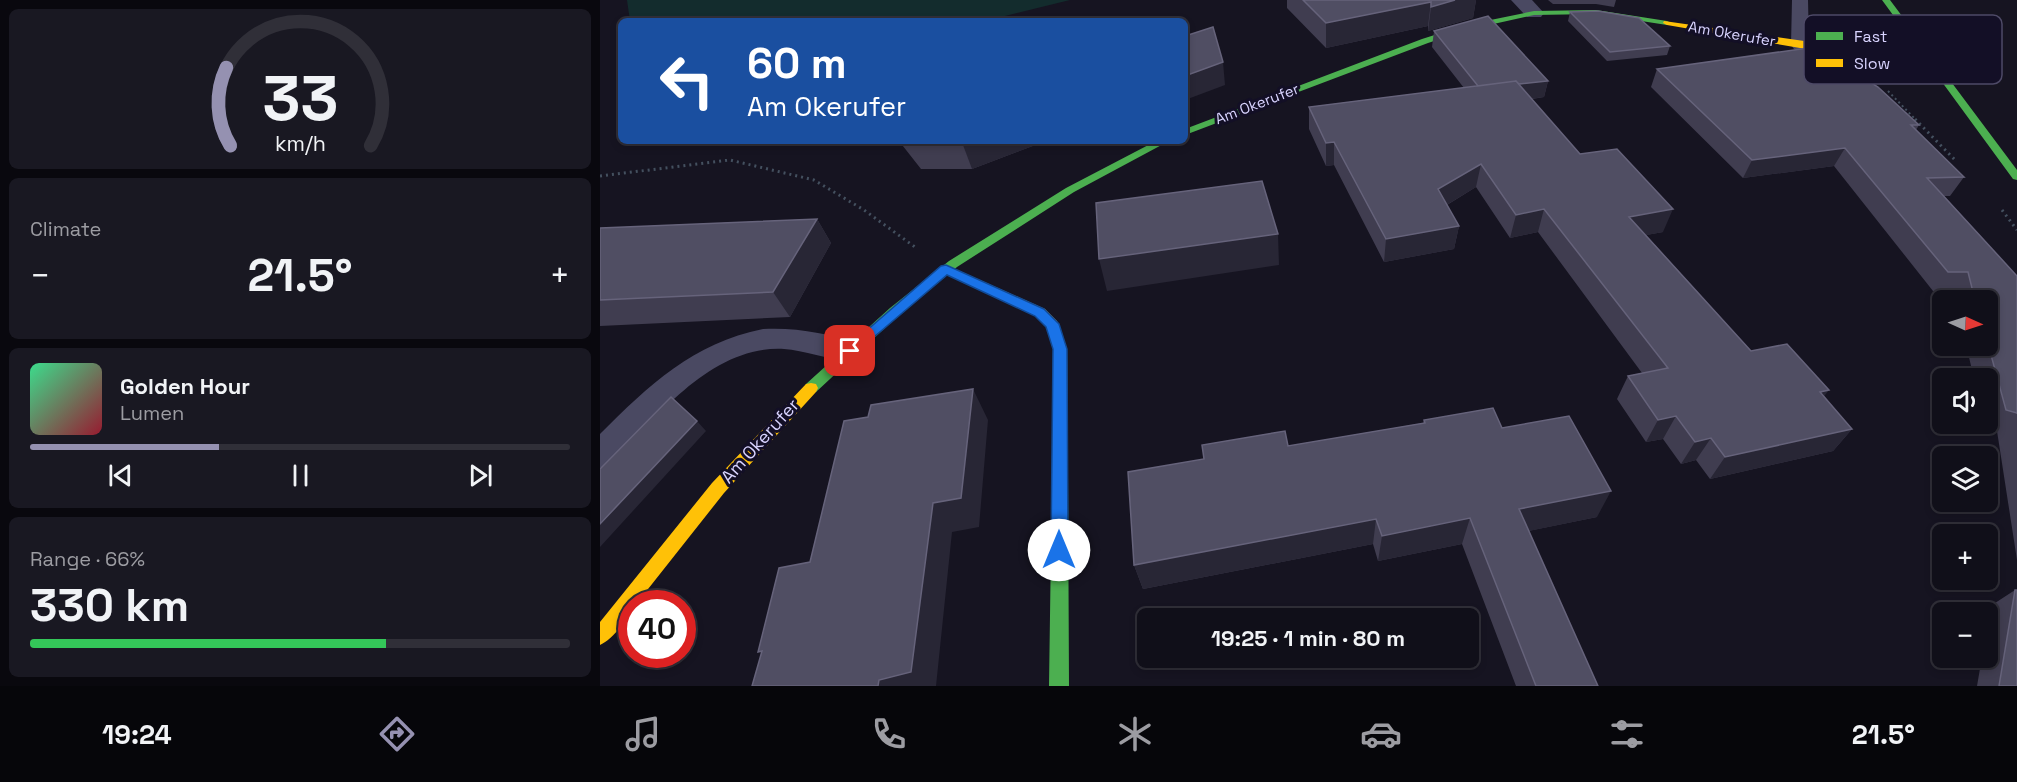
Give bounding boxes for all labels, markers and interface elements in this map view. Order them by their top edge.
legend [1804,15,2002,84]
street label: Am Okerufer [1687,16,1778,51]
text: Fast [1854,26,1887,47]
text: 60 m [747,37,847,90]
icon: left [648,42,726,120]
text: Slow [1854,53,1890,74]
text: 33 [262,59,338,138]
street label: Am Okerufer [1212,79,1302,128]
text: Am Okerufer [747,89,906,124]
text: km/h [274,131,326,158]
text: Climate [30,216,101,242]
text: 21.5° [247,247,353,304]
text: − [30,255,50,297]
text: + [550,255,570,297]
north arrow [1932,290,1998,356]
map controls [1932,290,1998,668]
pin [824,325,875,376]
icon: arrive [833,334,866,367]
button: sound [1932,368,1998,434]
text: Golden Hour [120,372,250,400]
street label: Am Okerufer [716,393,804,488]
text: Lumen [120,400,184,426]
button: layers [1932,446,1998,512]
icon: previous [104,459,137,492]
icon: pause [284,459,317,492]
icon: next [464,459,497,492]
position arrow [1027,518,1091,582]
button: + [1932,524,1998,590]
text: Range · 66% [30,546,145,572]
text: 330 km [30,577,189,634]
speed limit sign: 40 [618,590,696,668]
button: − [1932,602,1998,668]
text: 19:25 · 1 min · 80 m [1211,624,1405,652]
icon: directions [376,713,418,755]
icon: music [622,713,664,755]
icon: phone [868,713,910,755]
icon: climate [1114,713,1156,755]
icon: car [1360,713,1402,755]
icon: filters [1606,713,1648,755]
text: 19:24 [102,717,172,752]
text: 21.5° [1852,717,1915,752]

